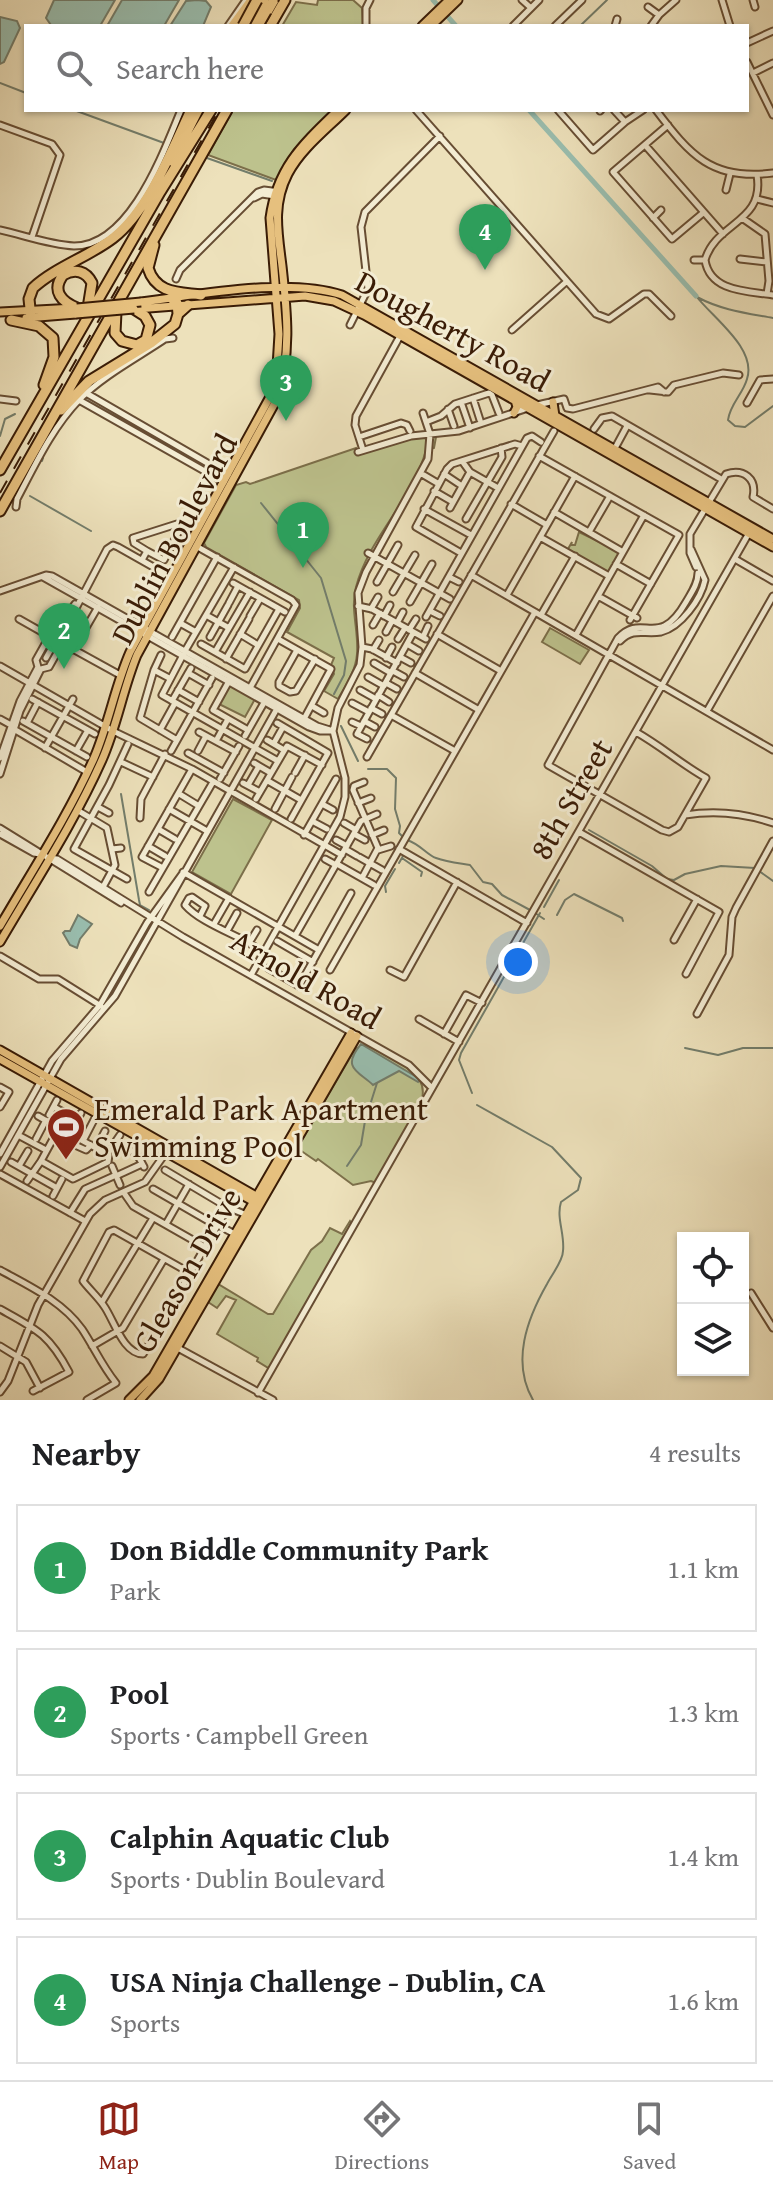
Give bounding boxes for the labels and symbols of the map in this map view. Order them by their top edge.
pin: 4 [459,204,511,270]
street label: Dougherty Road [347,258,559,404]
pin: 3 [260,355,312,421]
street label: Dublin Boulevard [98,425,249,652]
pin: 1 [277,502,329,568]
pin: 2 [38,603,90,669]
street label: 8th Street [517,730,624,868]
street label: Arnold Road [222,916,390,1041]
your location [498,942,538,982]
place label: Emerald Park Apartment Swimming Pool [94,1085,428,1169]
sports icon: Emerald Park Apartment Swimming Pool [45,1106,87,1161]
street label: Gleason Drive [120,1178,253,1361]

